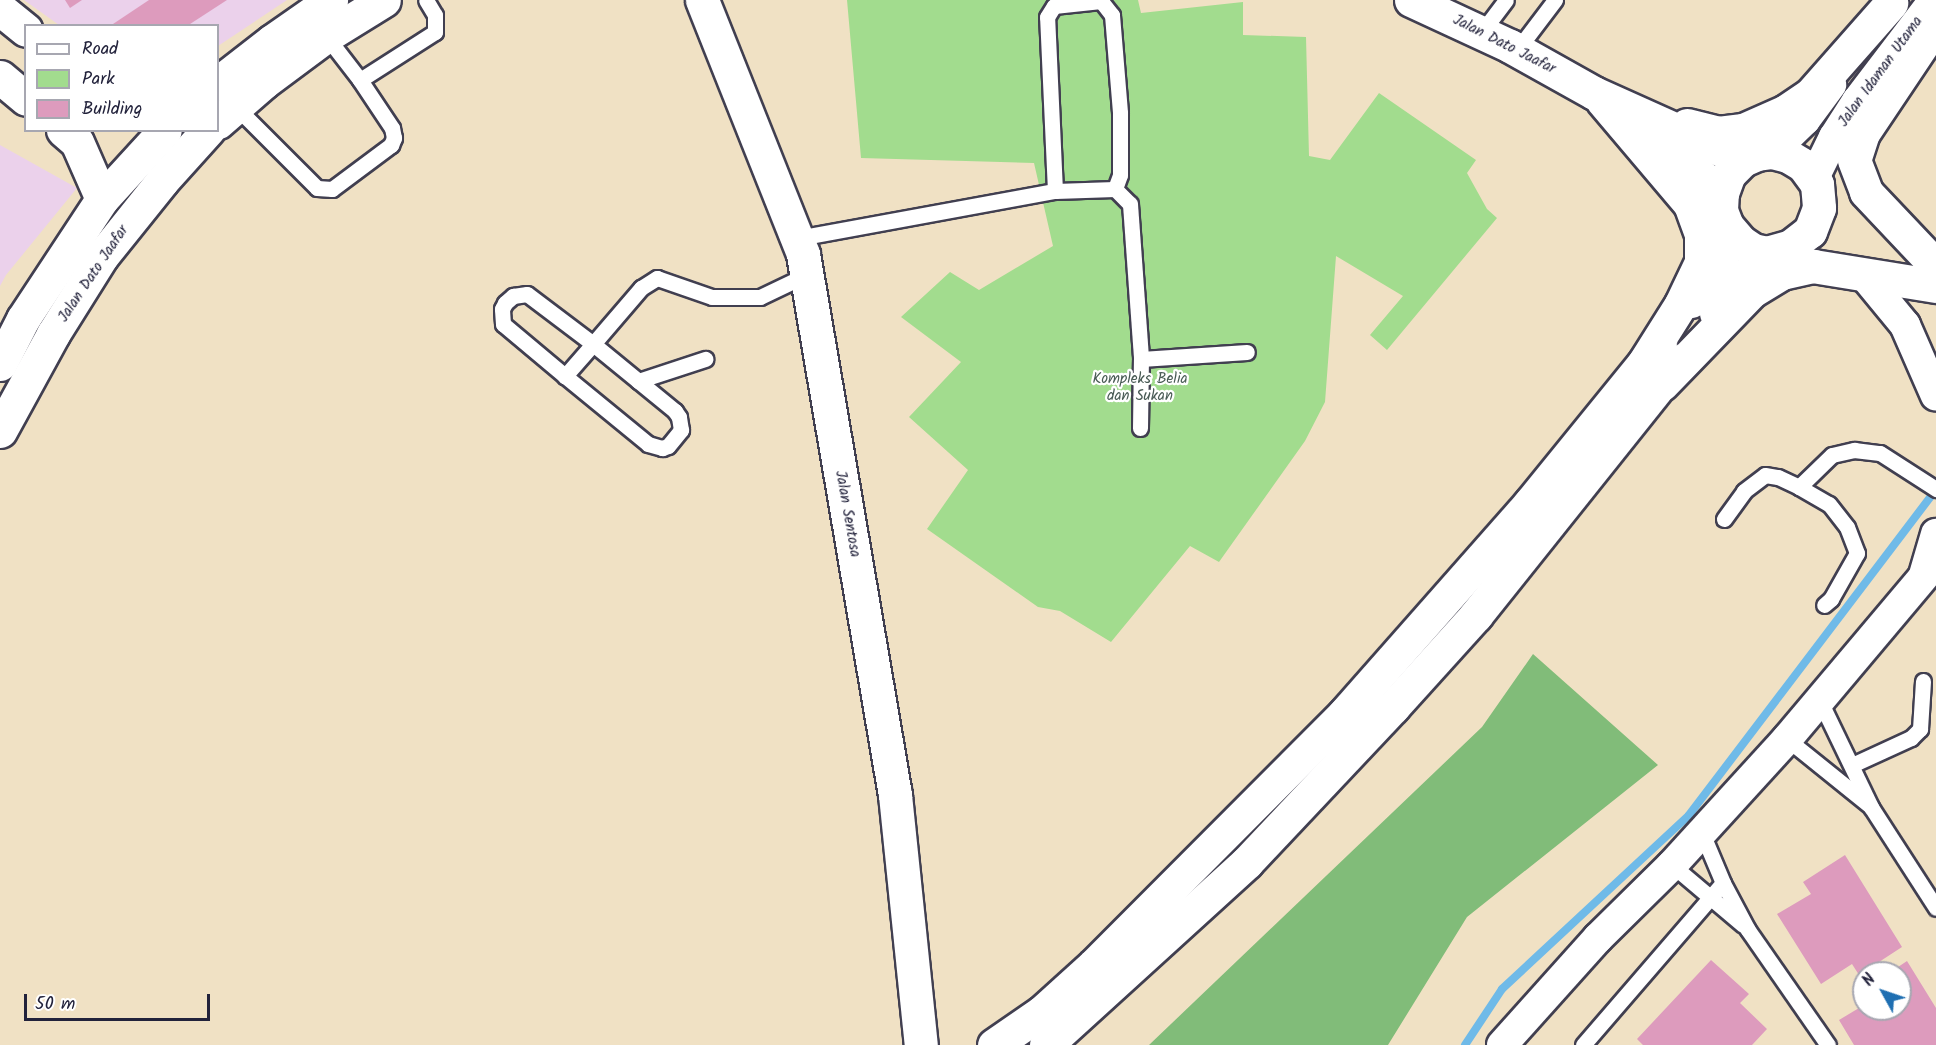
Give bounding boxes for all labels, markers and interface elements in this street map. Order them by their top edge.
street label: Jalan Dato Jaafar [1450,11,1558,79]
street label: Jalan Idaman Utama [1835,13,1927,131]
legend [24,24,219,132]
text: Road [82,35,118,64]
text: Park [82,65,115,94]
text: Building [82,95,142,124]
street label: Jalan Dato Jaafar [55,222,133,326]
park label: Kompleks Belia dan Sukan [1092,370,1188,405]
street label: Jalan Sentosa [831,469,863,559]
north arrow [1852,961,1912,1021]
text: N [1857,968,1882,992]
scale bar [27,982,213,1020]
text: 50 m [35,990,75,1019]

